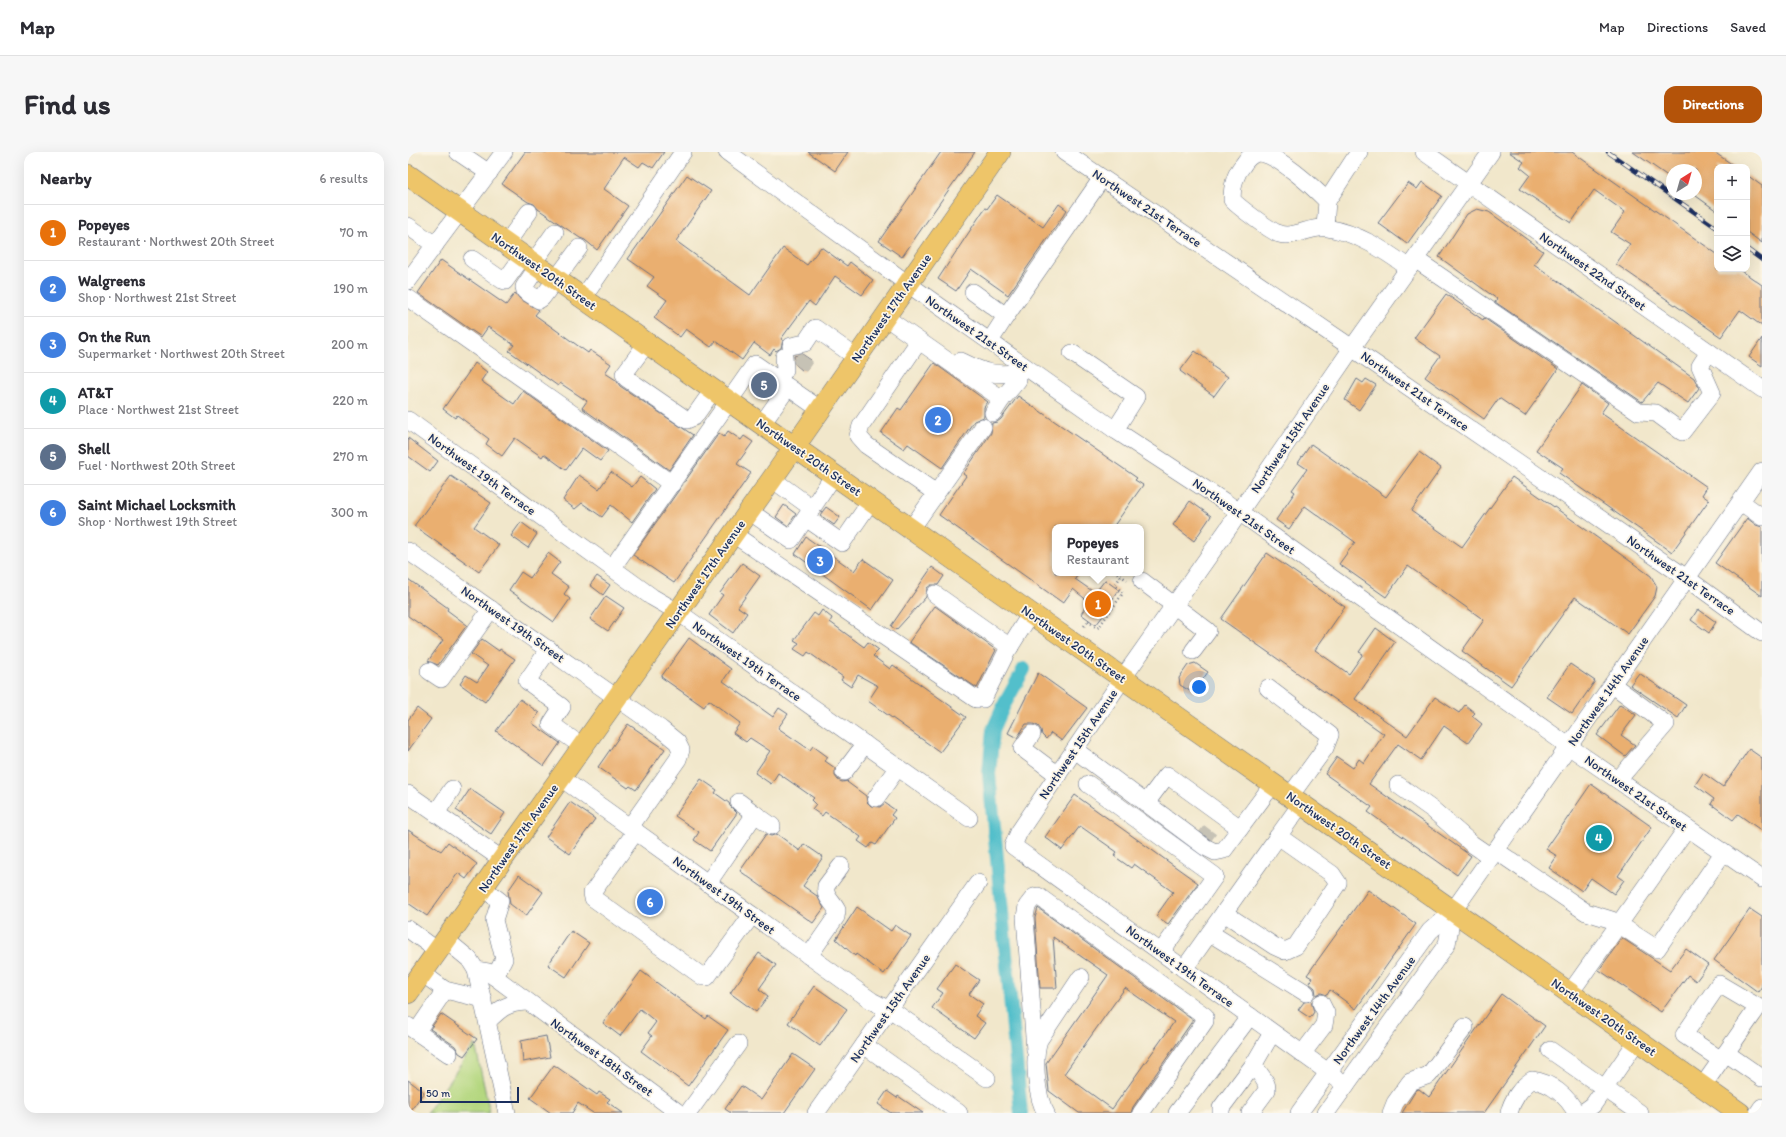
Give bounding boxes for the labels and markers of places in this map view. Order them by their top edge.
pin: 5 [751,370,777,400]
pin: 2 [925,405,951,435]
pin: 3 [807,546,833,576]
pin: 1 [1085,589,1111,619]
pin: 4 [1586,823,1612,853]
pin: 6 [637,887,663,917]

